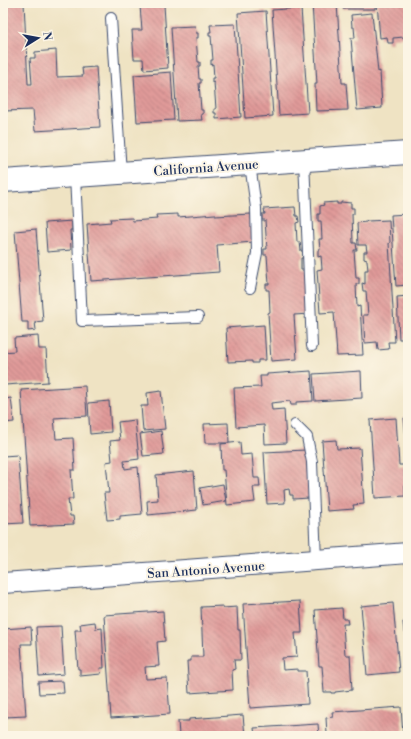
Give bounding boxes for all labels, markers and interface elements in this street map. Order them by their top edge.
north arrow [18,18,58,58]
text: N [39,31,55,42]
street label: California Avenue [153,156,260,180]
street label: San Antonio Avenue [147,558,266,582]

